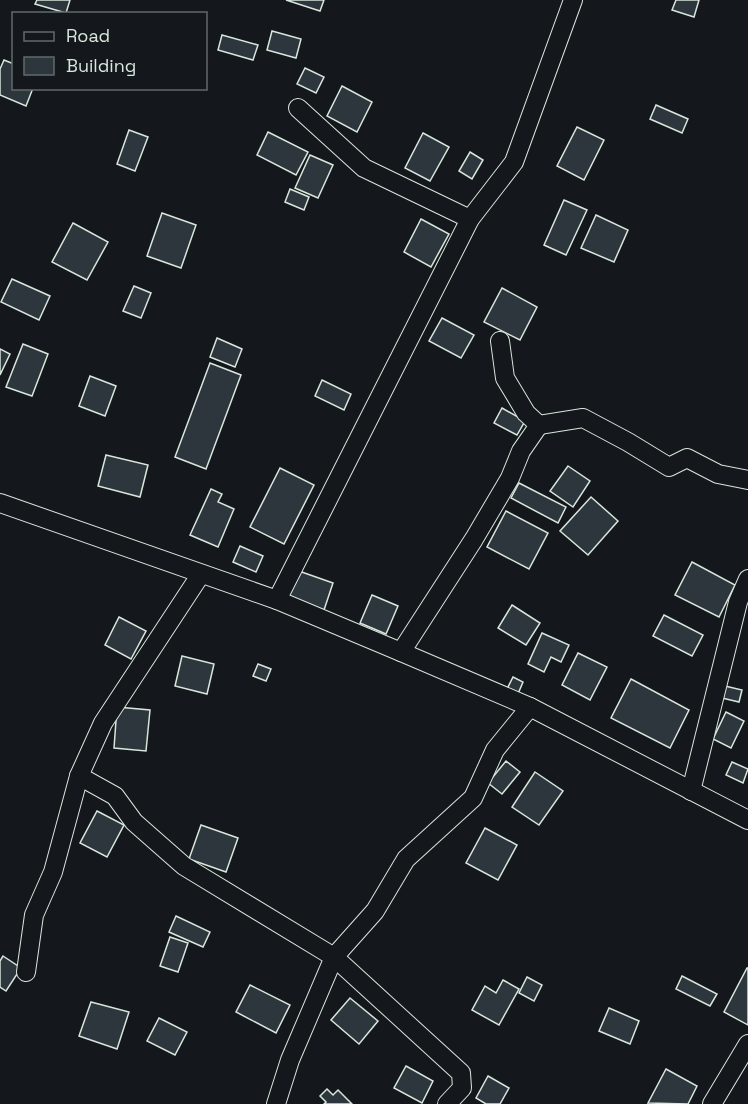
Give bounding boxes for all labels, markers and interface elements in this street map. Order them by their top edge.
legend [12,12,207,90]
text: Road [66,24,110,47]
text: Building [66,54,136,77]

